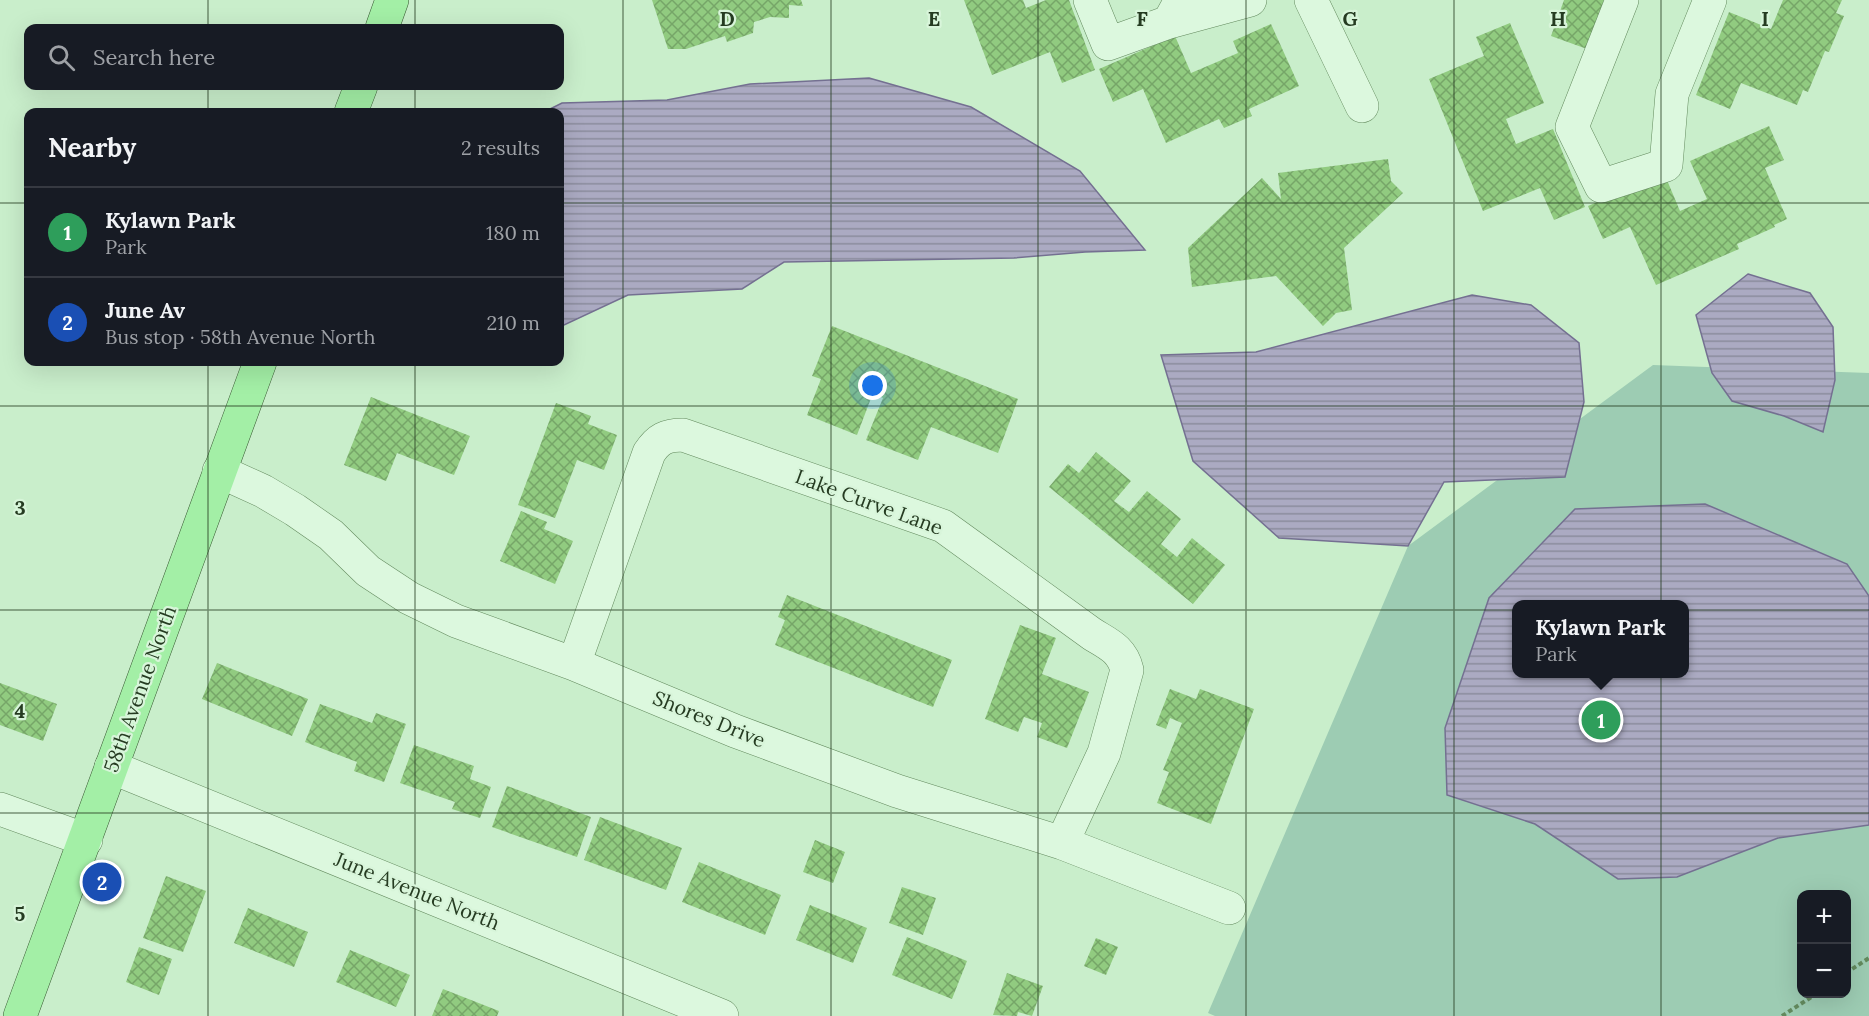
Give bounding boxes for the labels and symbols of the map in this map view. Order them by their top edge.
text: D [719,6,735,31]
text: E [928,6,940,31]
text: F [1136,6,1148,31]
text: G [1342,6,1358,31]
text: H [1550,6,1566,31]
text: I [1761,6,1769,31]
your location [858,371,887,400]
street label: Lake Curve Lane [792,463,946,540]
text: 3 [14,495,26,520]
street label: 58th Avenue North [98,602,181,776]
street label: Shores Drive [649,685,769,752]
text: 4 [15,698,26,723]
pin: 1 [1582,698,1620,742]
street label: June Avenue North [330,846,503,935]
pin: 2 [82,860,122,904]
text: 5 [15,901,26,926]

